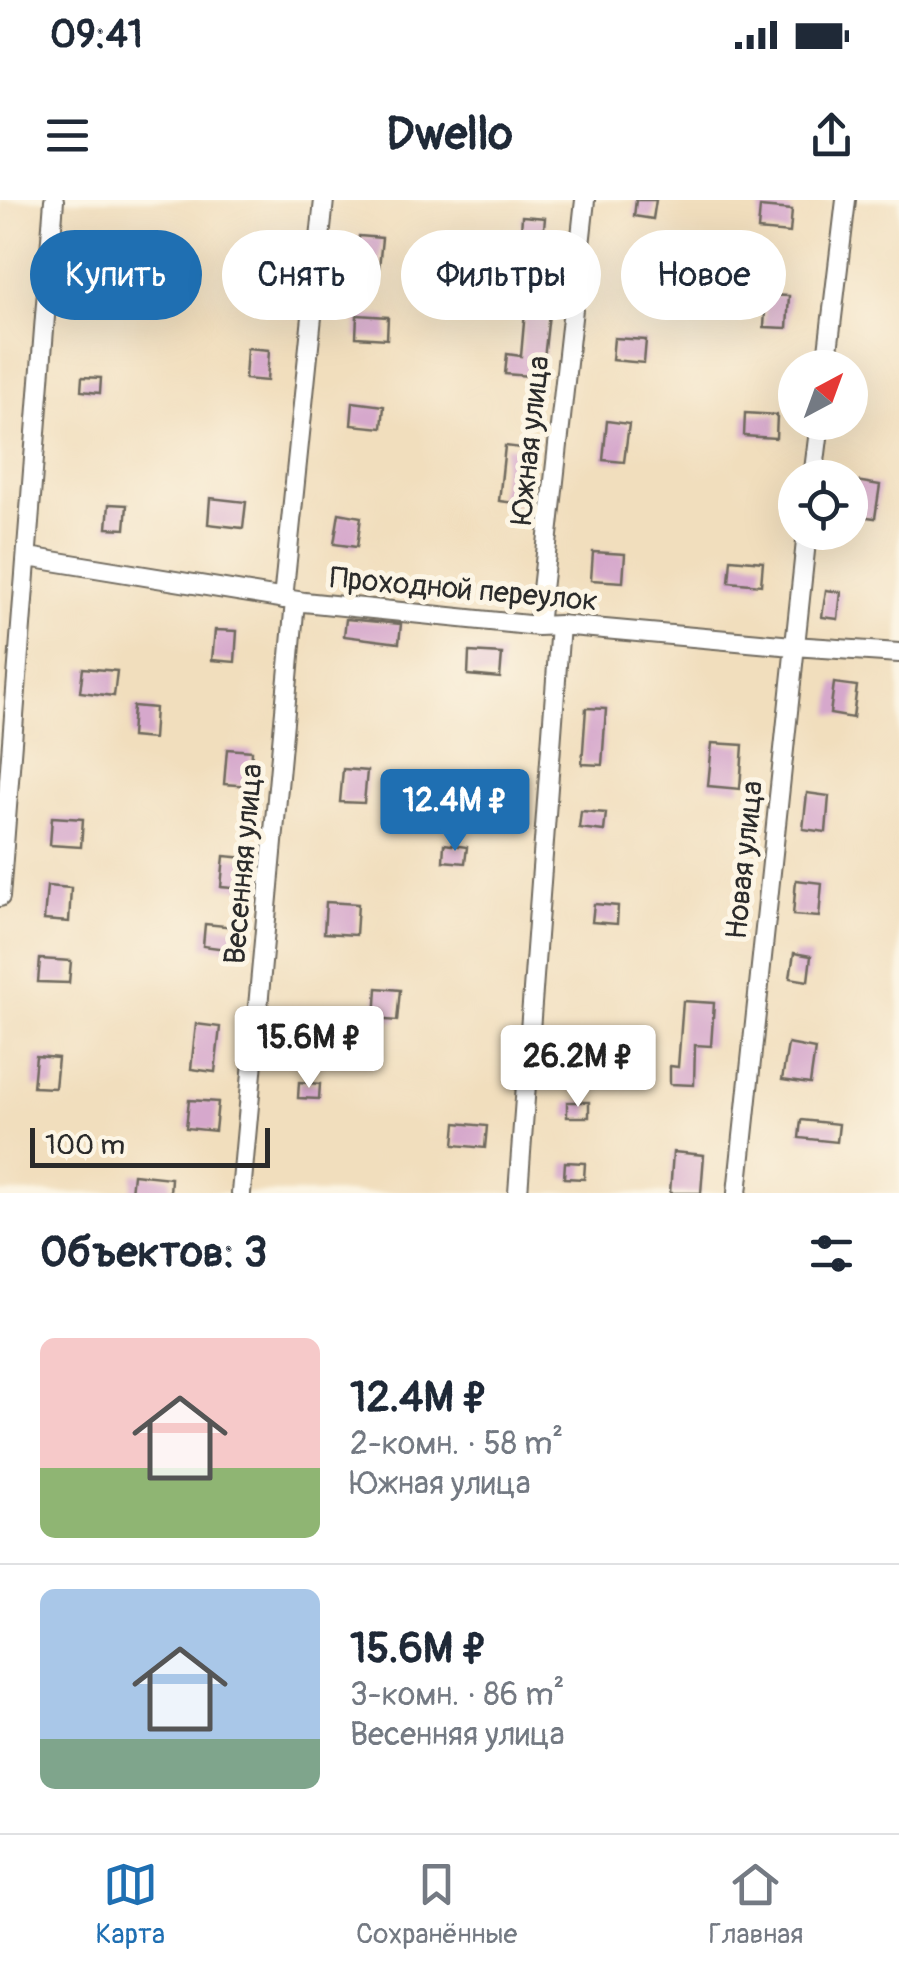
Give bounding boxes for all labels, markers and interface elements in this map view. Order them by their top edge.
text: 09:41 [50,11,143,59]
text: Dwello [386,107,513,163]
icon: menu [40,108,95,163]
icon: share [804,108,859,163]
chip: Купить [30,230,202,320]
chip: Снять [222,230,381,320]
chip: Фильтры [401,230,601,320]
chip: Новое [621,230,786,320]
north arrow [778,350,868,440]
map controls [778,350,868,550]
street label: Южная улица [503,354,558,526]
button: locate [778,460,868,550]
street label: Проходной переулок [329,559,599,620]
street label: Весенняя улица [216,762,271,966]
pin: 12.4M ₽ [363,769,547,854]
street label: Новая улица [718,779,771,941]
text: 12.4M ₽ [402,781,508,821]
pin: 15.6M ₽ [217,1006,401,1091]
text: 15.6M ₽ [257,1018,361,1058]
pin: 26.2M ₽ [486,1025,670,1110]
text: 26.2M ₽ [523,1037,633,1077]
scale bar [30,1123,270,1168]
text: 100 m [45,1128,125,1163]
icon: filters [804,1226,859,1281]
text: Объектов: 3 [40,1227,267,1279]
text: 12.4M ₽ [350,1372,488,1424]
icon: home [120,1378,240,1498]
text: 2-комн. · 58 m² [350,1424,563,1464]
text: Южная улица [350,1464,531,1504]
text: 15.6M ₽ [350,1623,487,1675]
icon: home [120,1629,240,1749]
text: 3-комн. · 86 m² [350,1675,565,1715]
text: Весенняя улица [350,1715,565,1755]
tab: Карта [96,1857,165,1952]
tab: Сохранённые [356,1857,517,1952]
tab: Главная [708,1857,803,1952]

